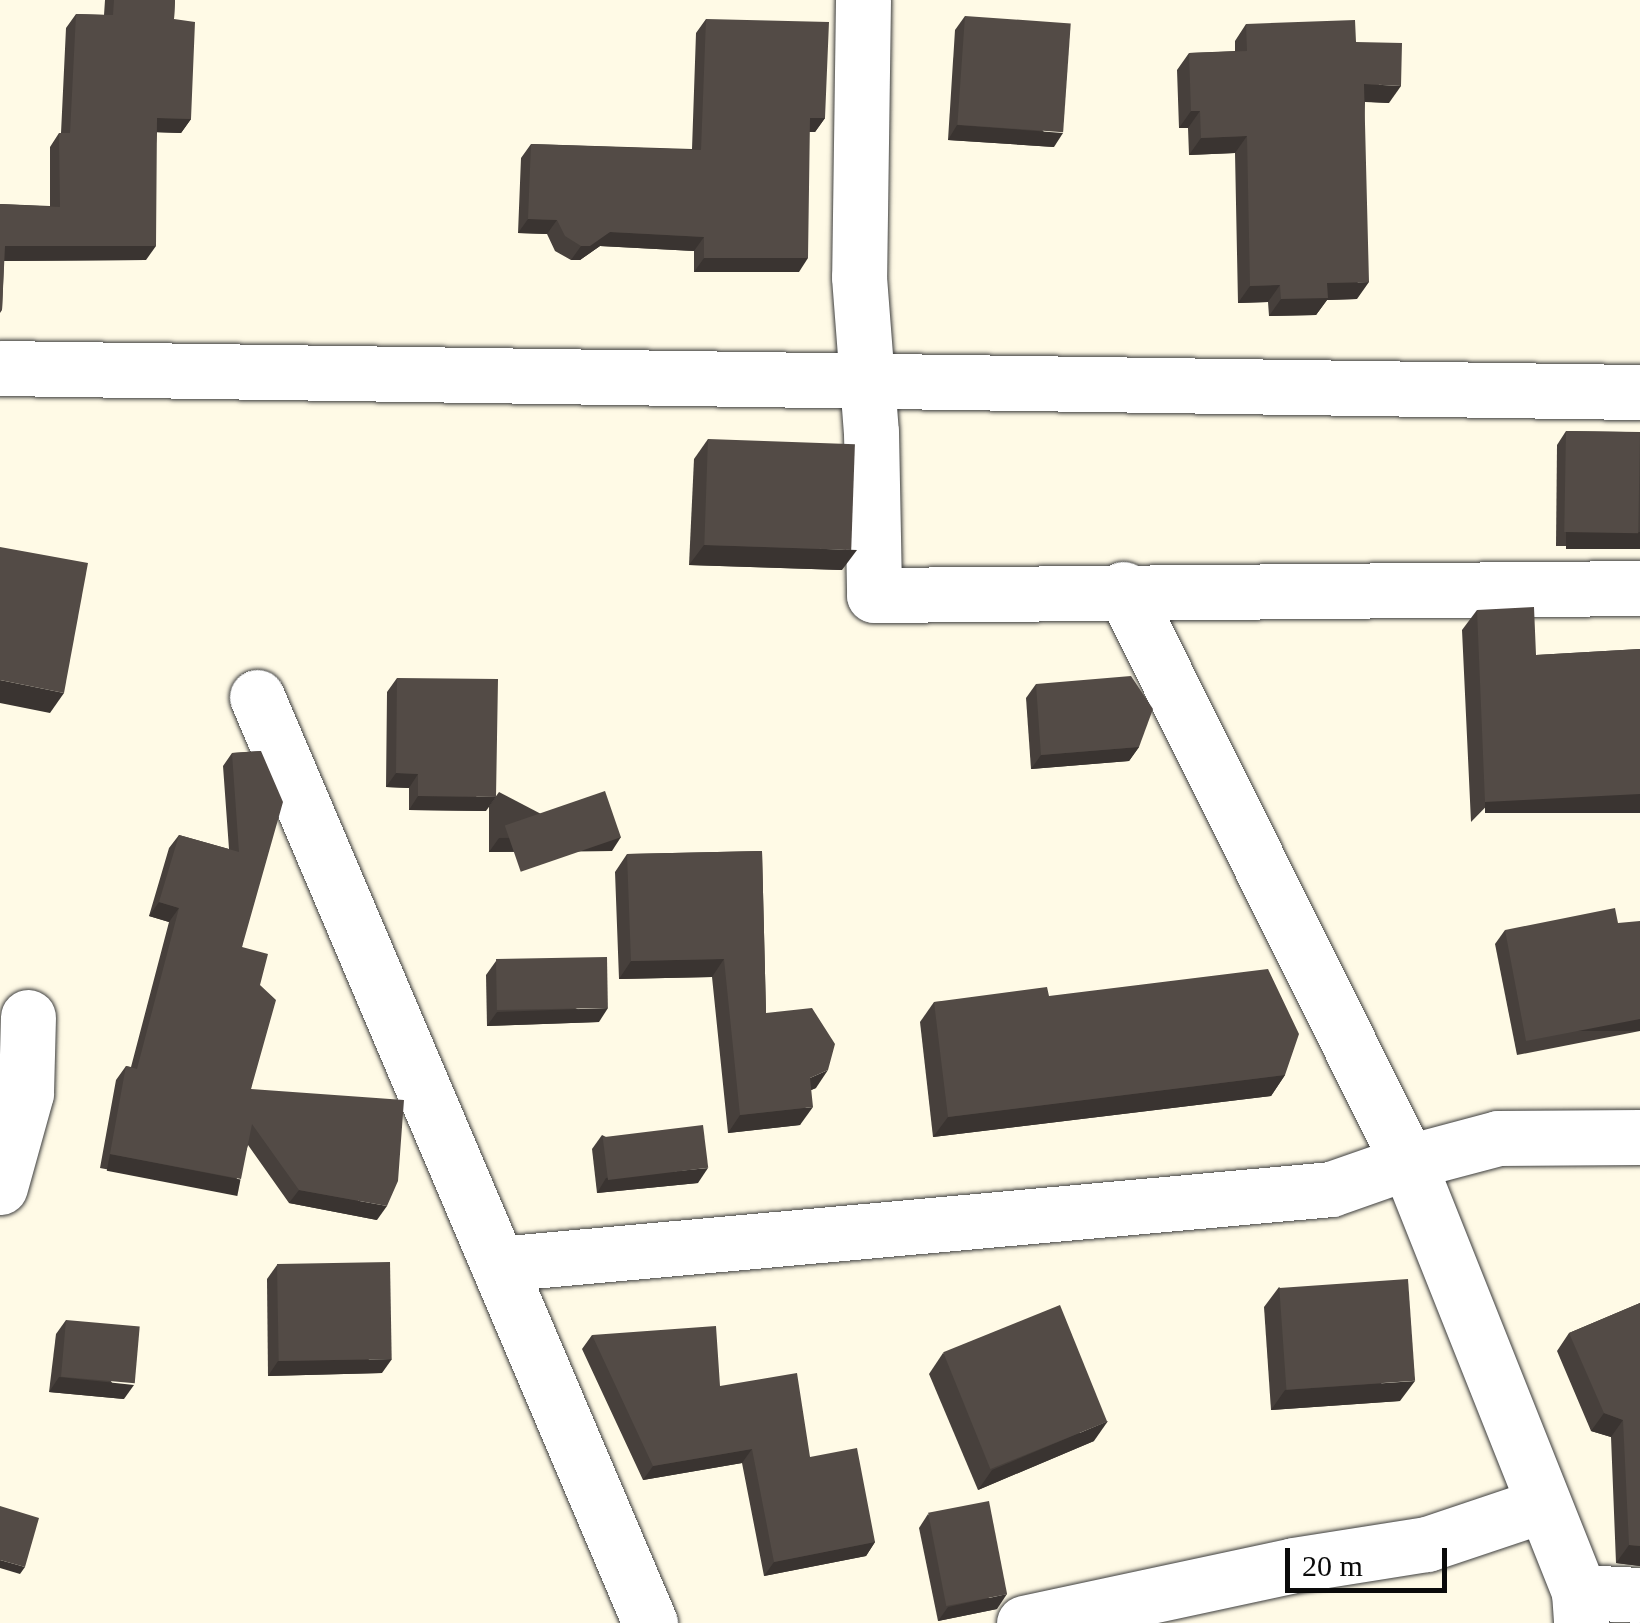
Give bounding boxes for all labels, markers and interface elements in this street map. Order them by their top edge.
scale bar [1290,1528,1452,1590]
text: 20 m [1302,1549,1363,1582]

